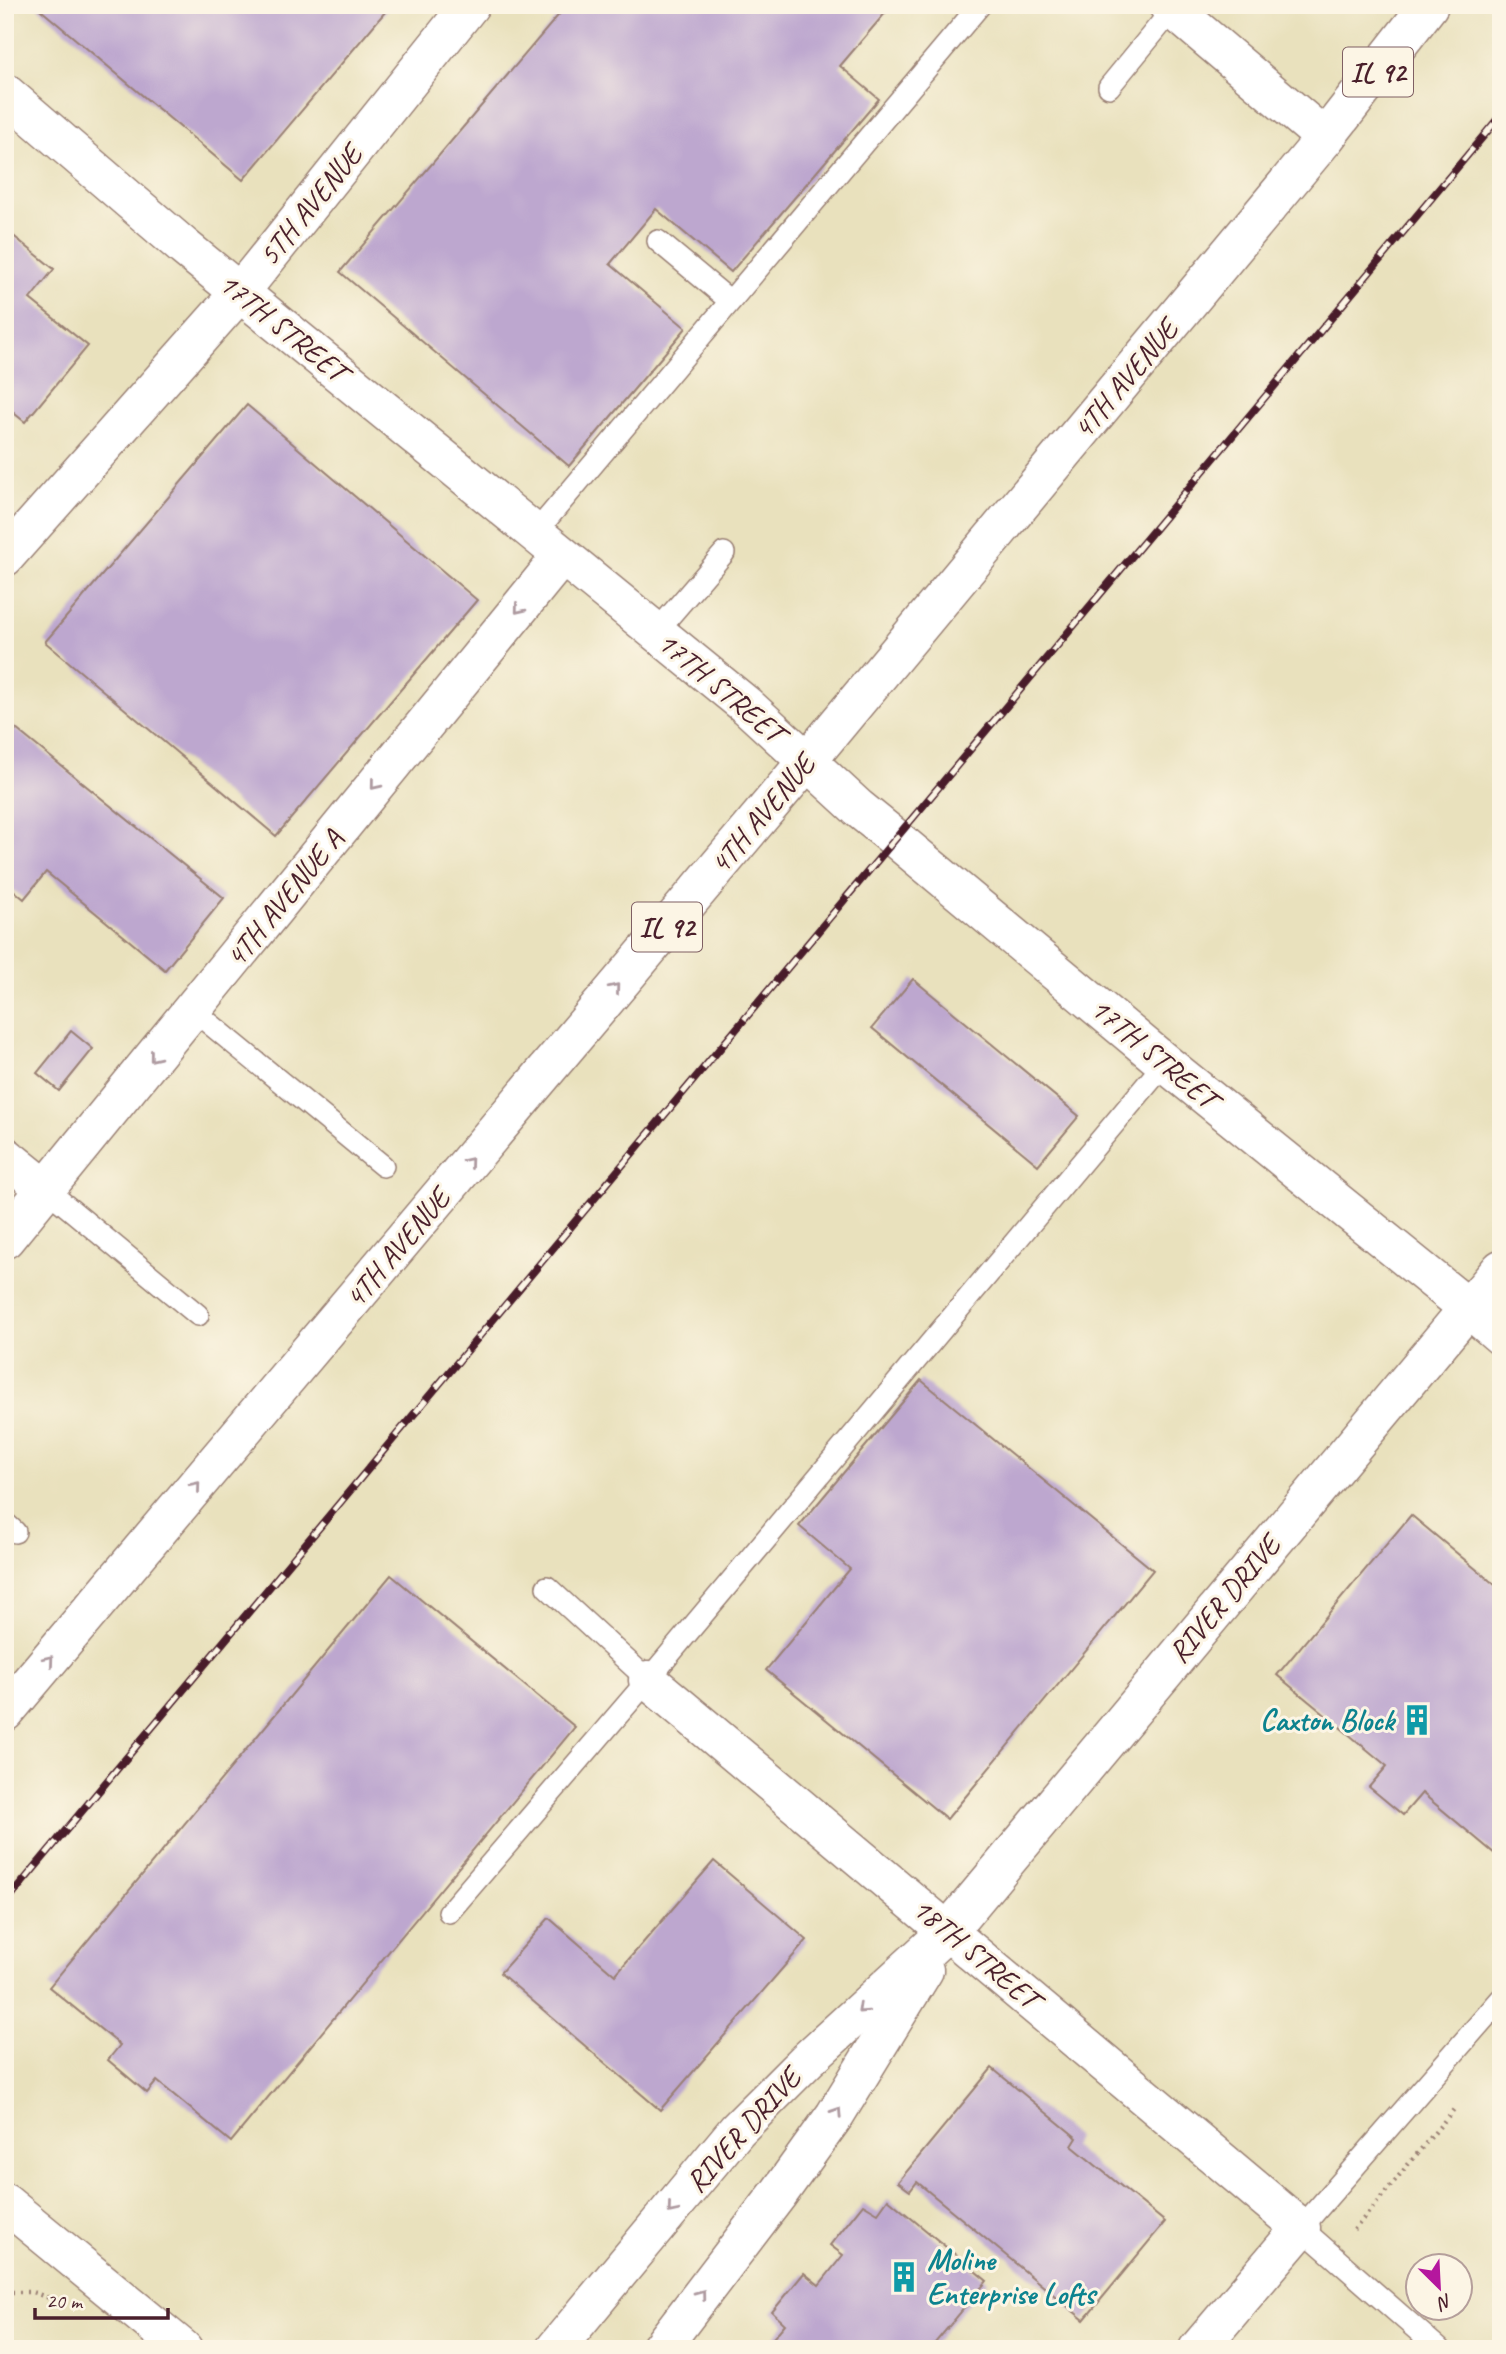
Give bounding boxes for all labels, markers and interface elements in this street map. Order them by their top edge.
road number: IL 92 [1343,48,1413,96]
street label: 5TH AVENUE [250,134,373,273]
street label: 17TH STREET [211,264,360,395]
street label: 4TH AVENUE [1064,308,1189,447]
one-way arrow [514,601,527,613]
street label: 17TH STREET [650,623,798,756]
street label: 4TH AVENUE [701,743,826,882]
one-way arrow [371,778,384,790]
street label: 4TH AVENUE A [217,821,352,975]
road number: IL 92 [632,902,702,951]
one-way arrow [607,984,620,996]
street label: 17TH STREET [1083,989,1231,1122]
one-way arrow [150,1049,163,1061]
one-way arrow [461,1158,473,1171]
street label: 4TH AVENUE [336,1177,461,1316]
one-way arrow [188,1481,200,1494]
street label: RIVER DRIVE [1160,1524,1291,1671]
one-way arrow [41,1655,53,1668]
place label: Caxton Block [1260,1701,1397,1739]
building icon: Caxton Block [1400,1703,1434,1737]
street label: 18TH STREET [905,1889,1053,2022]
one-way arrow [857,2001,870,2013]
street label: RIVER DRIVE [677,2057,812,2200]
one-way arrow [828,2106,841,2119]
one-way arrow [668,2200,680,2213]
place label: Moline Enterprise Lofts [927,2241,1098,2313]
north arrow [1404,2252,1474,2322]
building icon: Moline Enterprise Lofts [887,2260,921,2294]
scale bar [35,2277,168,2321]
text: 20 m [46,2288,84,2314]
text: N [1432,2288,1456,2316]
one-way arrow [693,2290,706,2302]

